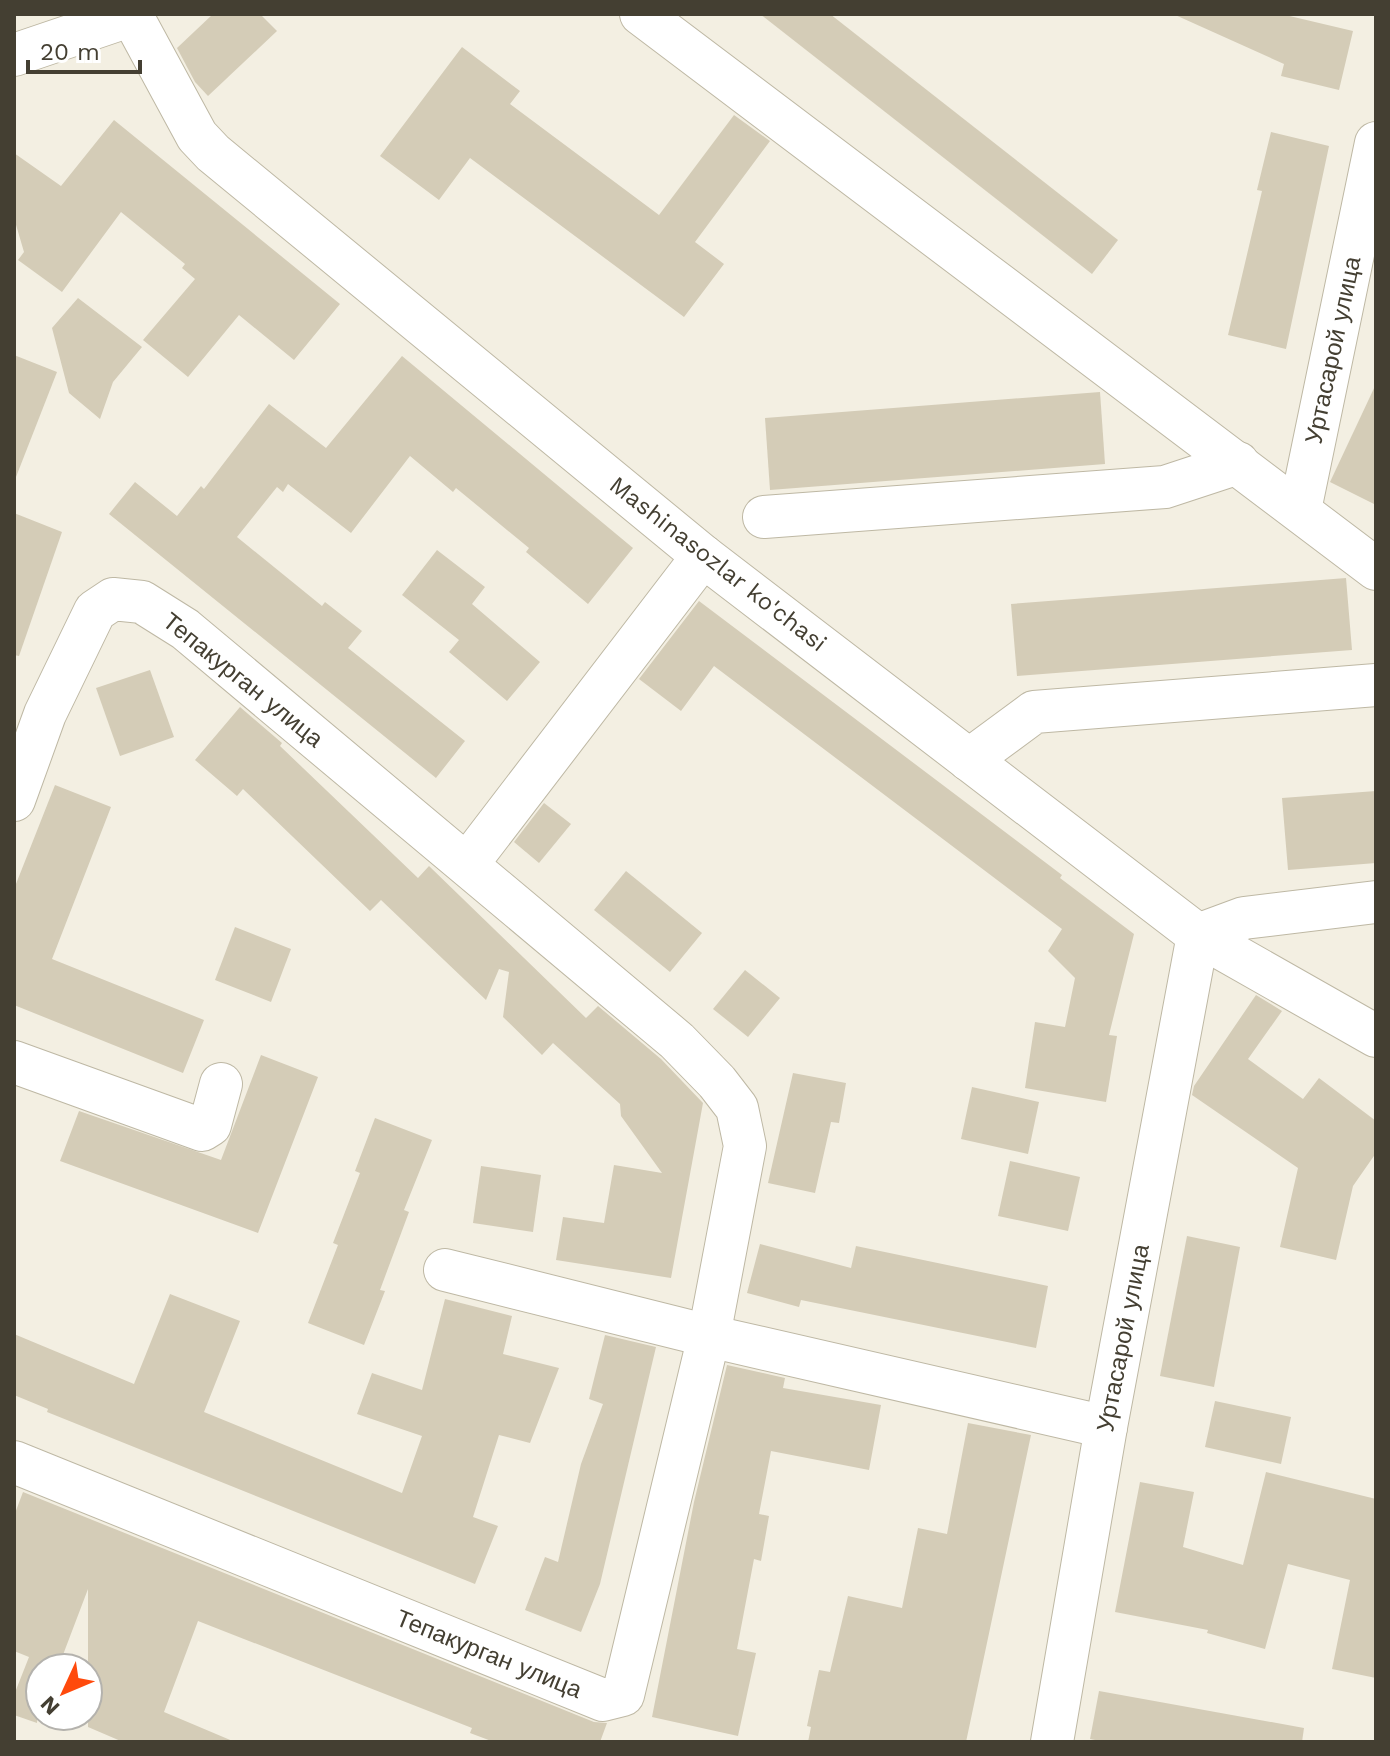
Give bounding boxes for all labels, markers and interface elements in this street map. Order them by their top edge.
scale bar [28,24,140,74]
text: 20 m [40,38,100,66]
street label: Уртасарой улица [1299,253,1367,446]
street label: Mashinasozlar ko'chasi [604,471,832,657]
street label: Тепакурган улица [157,607,329,754]
street label: Уртасарой улица [1091,1241,1155,1434]
street label: Тепакурган улица [392,1604,587,1704]
north arrow [24,1652,104,1732]
text: N [35,1691,65,1720]

